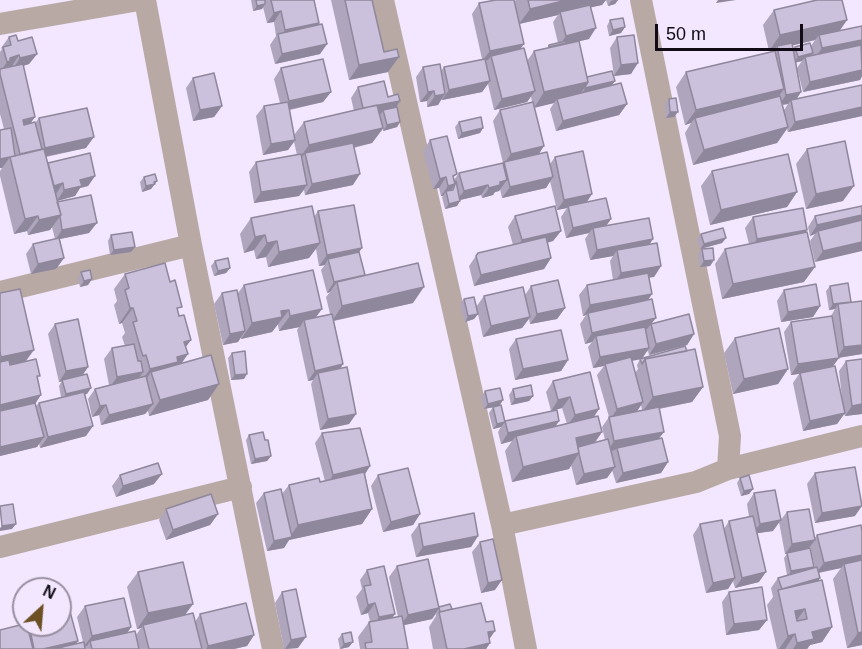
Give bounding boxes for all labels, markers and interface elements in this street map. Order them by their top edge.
scale bar [658,12,806,50]
text: 50 m [666,24,706,44]
north arrow [12,577,72,637]
text: N [40,582,58,602]

